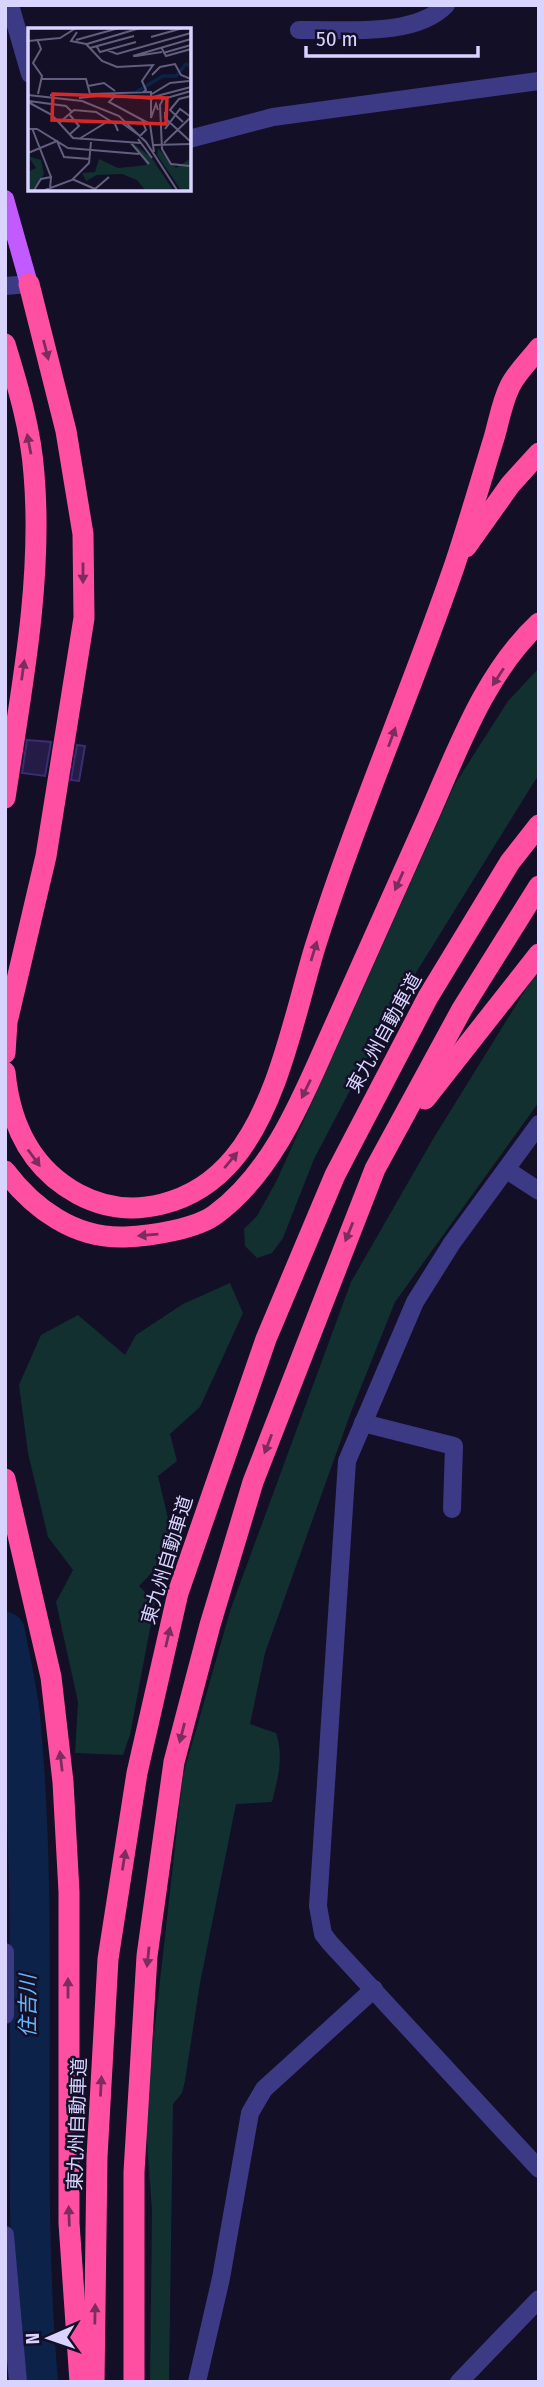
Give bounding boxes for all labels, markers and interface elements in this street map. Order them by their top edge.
scale bar [306,14,477,58]
text: 50 m [316,26,358,52]
inset map [28,28,191,191]
one-way arrow [41,339,52,361]
one-way arrow [23,433,34,455]
one-way arrow [77,562,89,584]
one-way arrow [17,659,28,681]
one-way arrow [492,667,505,686]
one-way arrow [386,726,397,747]
one-way arrow [393,871,405,891]
one-way arrow [310,940,320,961]
street label: 東九州自動車道 [342,969,426,1097]
one-way arrow [300,1079,312,1099]
one-way arrow [27,1149,41,1167]
one-way arrow [223,1152,238,1169]
one-way arrow [344,1222,355,1243]
one-way arrow [137,1230,159,1241]
one-way arrow [262,1434,273,1455]
street label: 東九州自動車道 [137,1493,197,1627]
one-way arrow [162,1626,173,1648]
one-way arrow [176,1722,187,1744]
one-way arrow [55,1750,66,1772]
one-way arrow [119,1849,130,1871]
one-way arrow [142,1946,153,1968]
water label: 住吉川 [15,1973,41,2038]
one-way arrow [62,1977,74,1999]
street label: 東九州自動車道 [63,2057,91,2191]
one-way arrow [96,2075,107,2097]
one-way arrow [63,2205,75,2227]
one-way arrow [89,2302,101,2324]
north arrow [14,2303,84,2373]
text: N [21,2332,44,2345]

